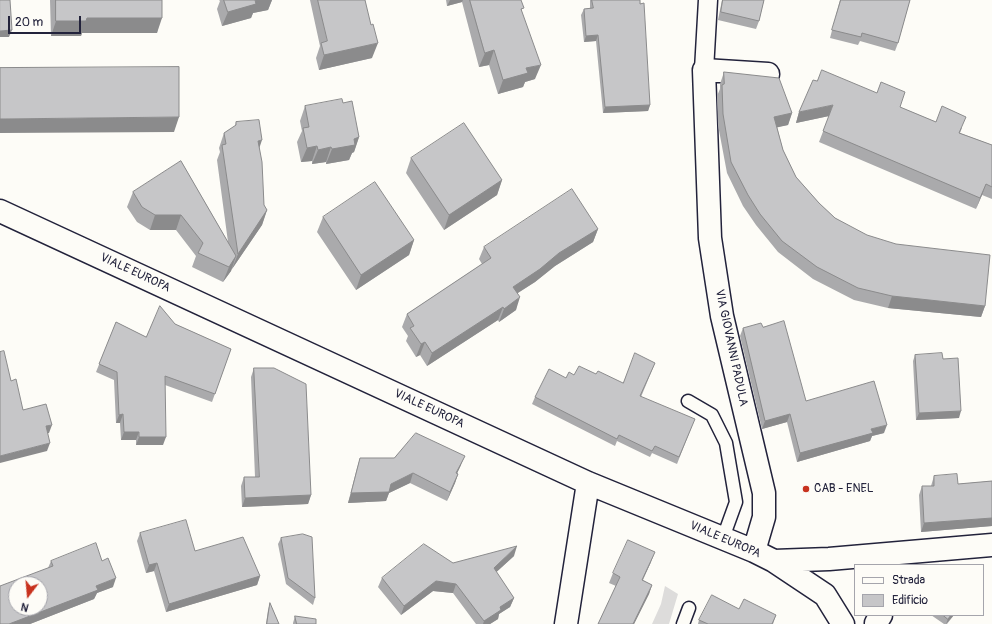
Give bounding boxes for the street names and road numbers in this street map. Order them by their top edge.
street label: VIALE EUROPA [98,250,172,296]
street label: VIA GIOVANNI PADULA [712,288,750,408]
street label: VIALE EUROPA [392,386,466,432]
street label: VIALE EUROPA [687,519,763,561]

